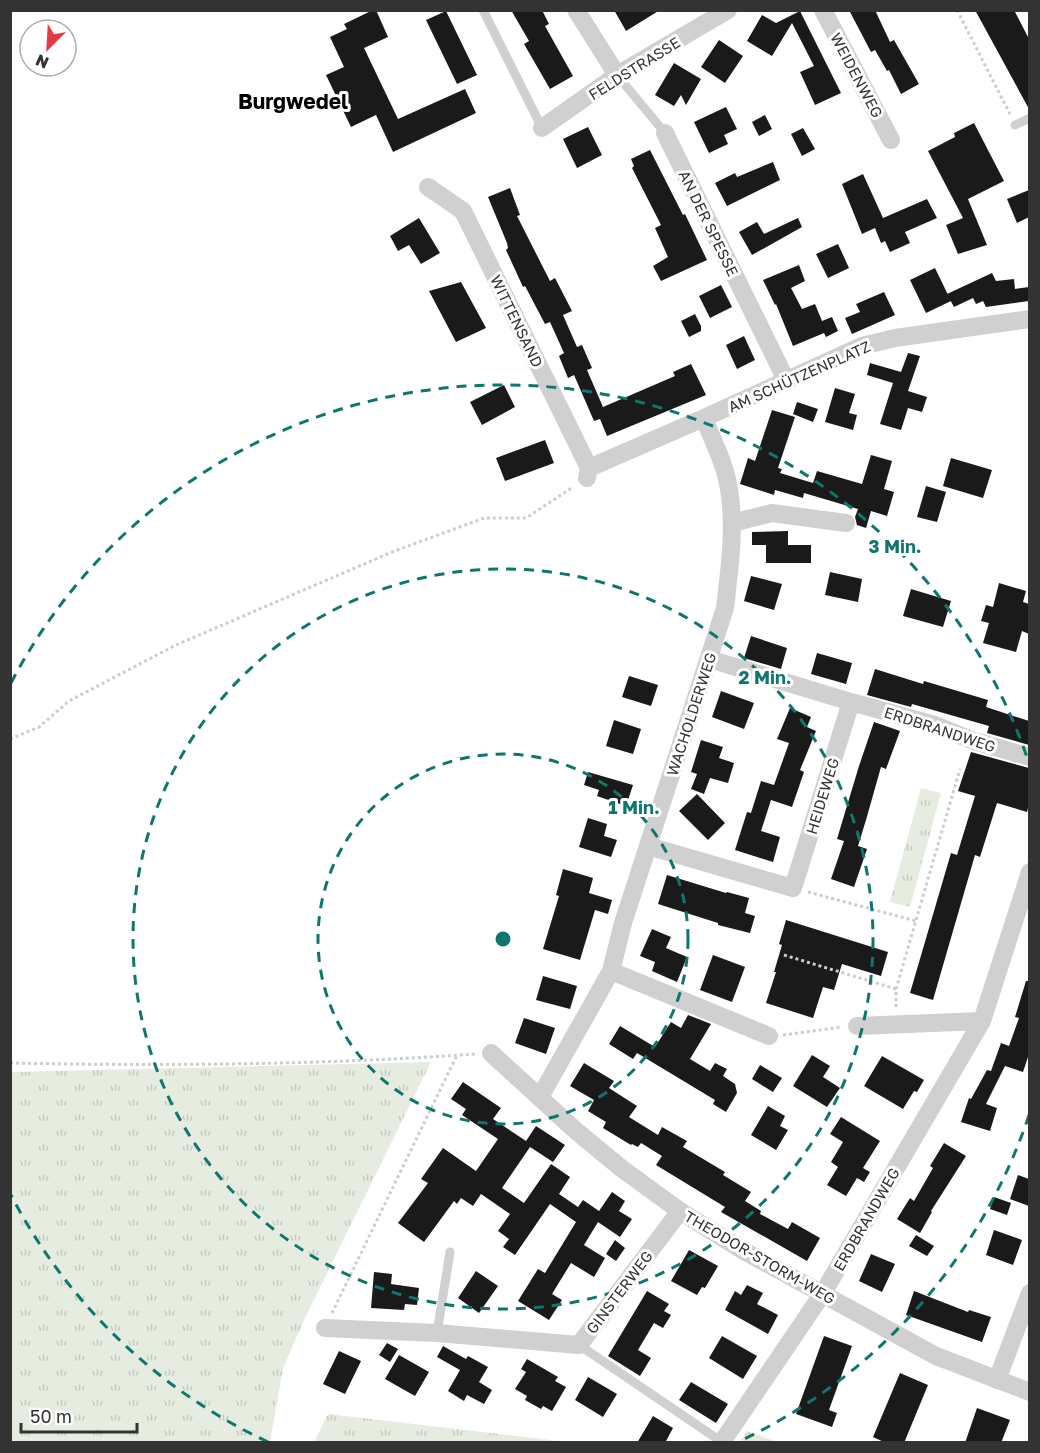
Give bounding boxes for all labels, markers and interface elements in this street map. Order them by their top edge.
north arrow [18,18,78,78]
street label: WEIDENWEG [827,30,887,120]
street label: FELDSTRASSE [585,33,683,103]
text: N [32,50,52,73]
district label: Burgwedel [238,88,348,114]
street label: AN DER SPESSE [676,167,742,279]
street label: WITTENSAND [487,272,547,370]
street label: AM SCHÜTZENPLATZ [725,337,873,415]
text: 3 Min. [868,535,922,557]
street label: WACHOLDERWEG [663,650,719,778]
text: 2 Min. [738,666,792,688]
street label: ERDBRANDWEG [882,703,998,755]
street label: HEIDEWEG [802,756,842,836]
text: 1 Min. [608,796,660,818]
centre of rings [493,929,513,949]
street label: ERDBRANDWEG [829,1164,903,1274]
street label: THEODOR-STORM-WEG [682,1207,838,1307]
street label: GINSTERWEG [582,1247,656,1337]
scale bar [21,1396,136,1434]
text: 50 m [30,1405,72,1427]

